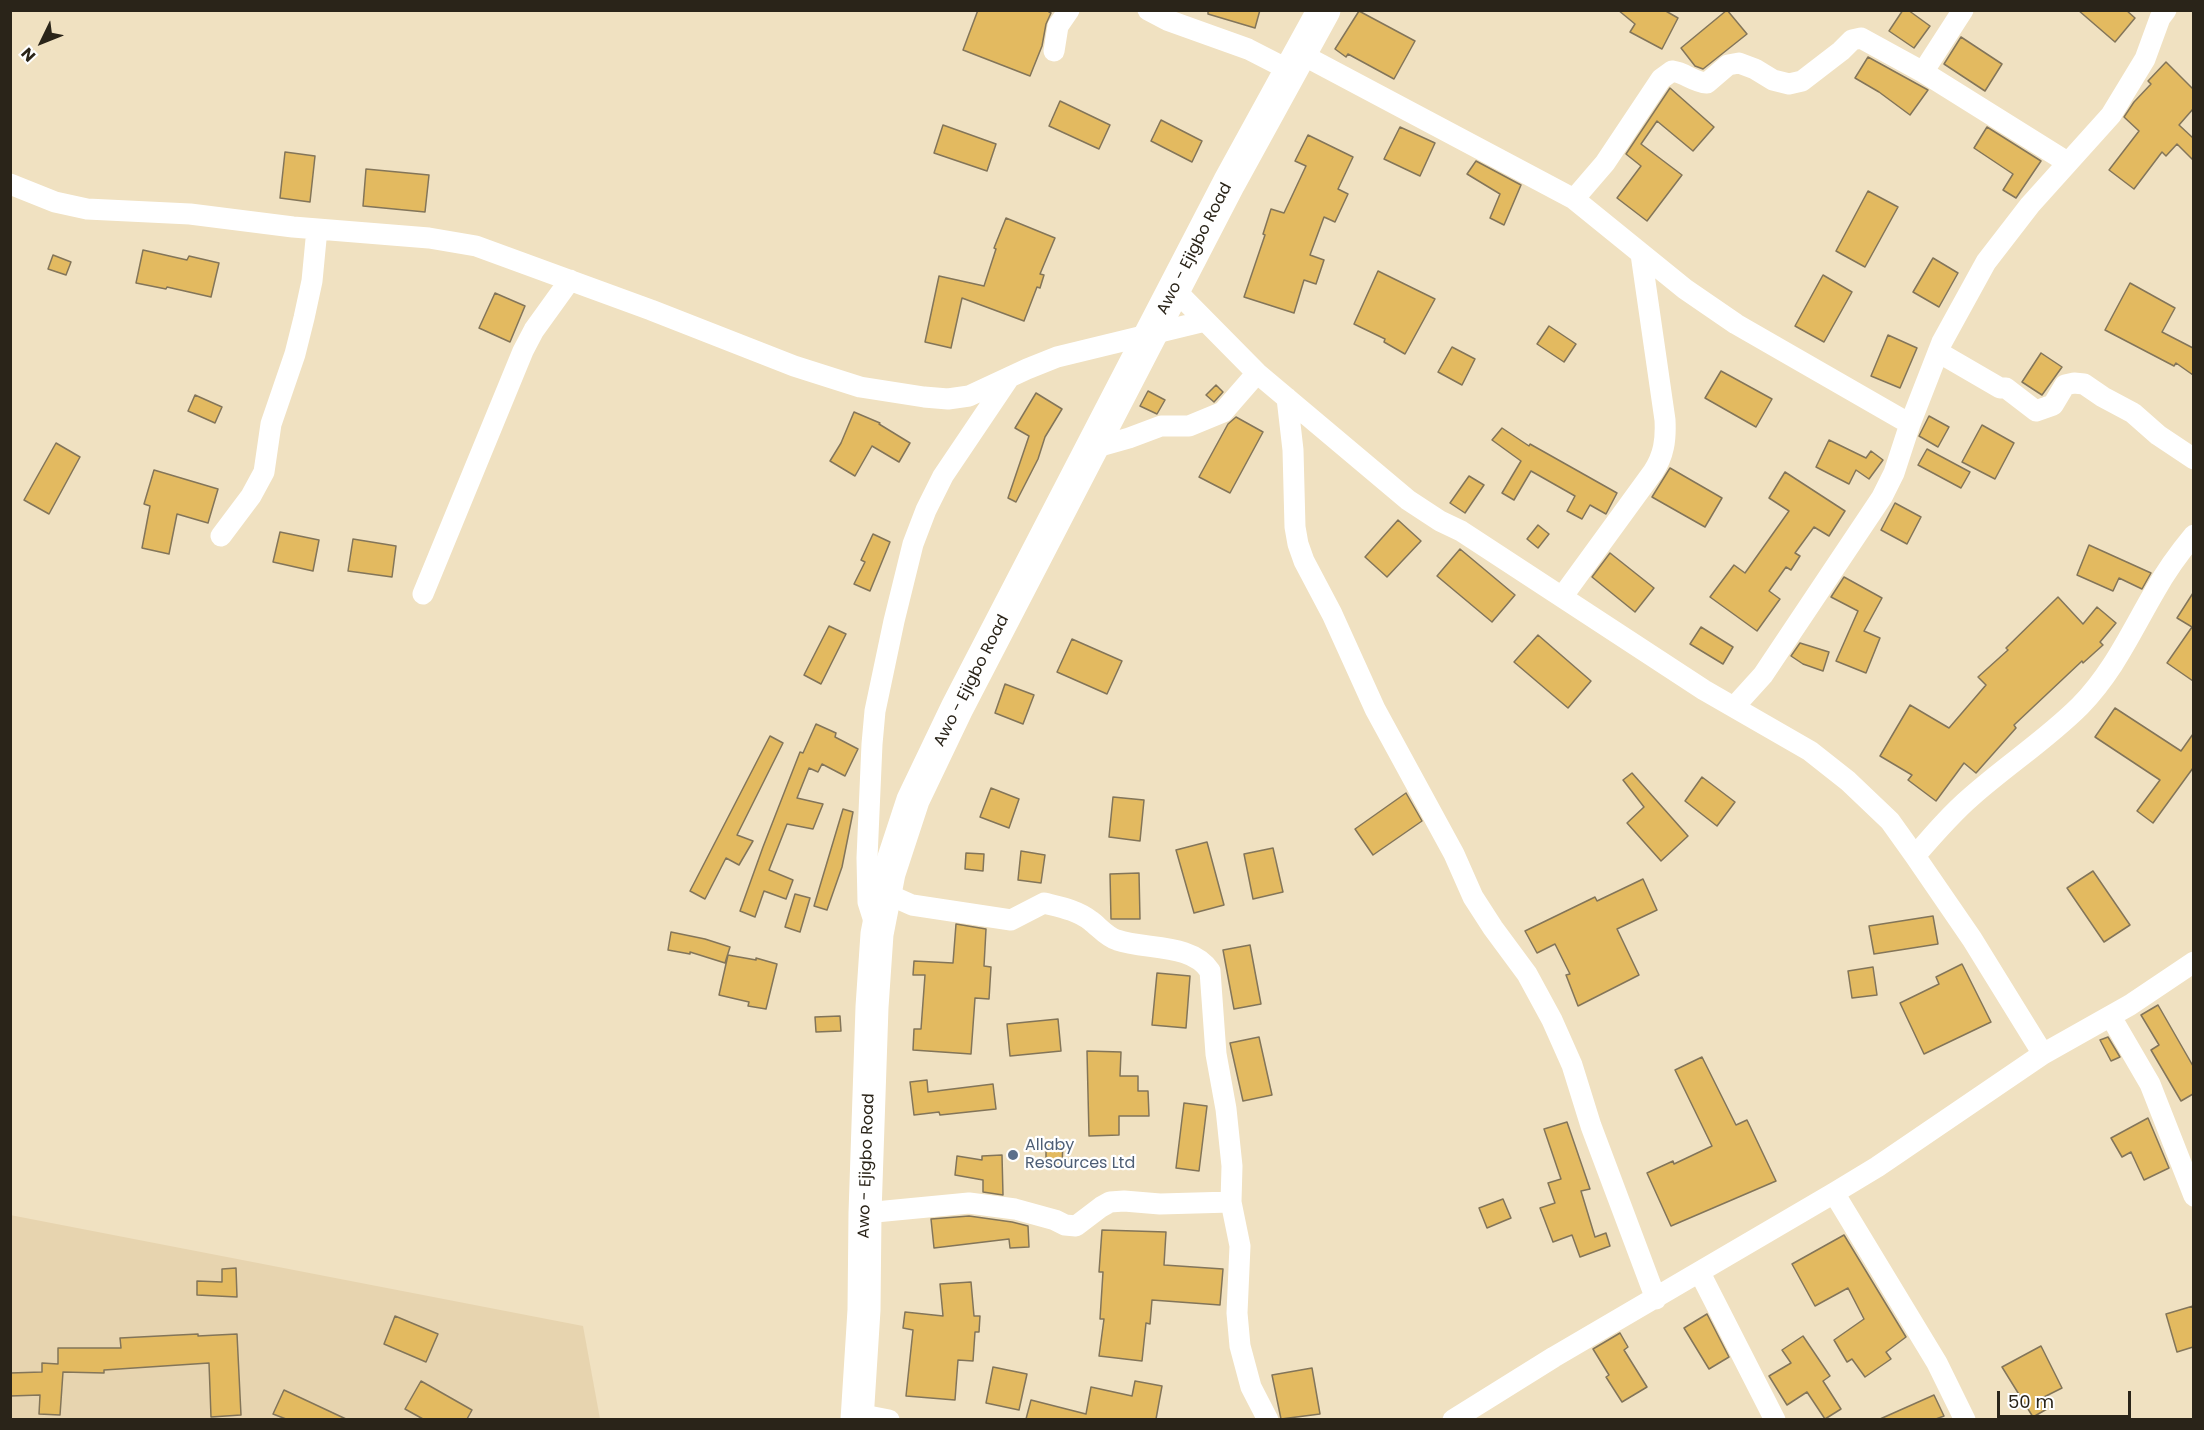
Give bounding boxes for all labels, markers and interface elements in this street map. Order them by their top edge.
north arrow [12,12,72,72]
text: N [16,42,41,67]
street label: Awo - Ejigbo Road [1153,180,1237,318]
street label: Awo - Ejigbo Road [930,612,1014,750]
street label: Awo - Ejigbo Road [855,1093,879,1239]
place label: Allaby Resources Ltd [1025,1136,1135,1174]
marker: Allaby Resources Ltd [1006,1148,1020,1162]
scale bar [2000,1379,2134,1417]
text: 50 m [2008,1389,2054,1414]

